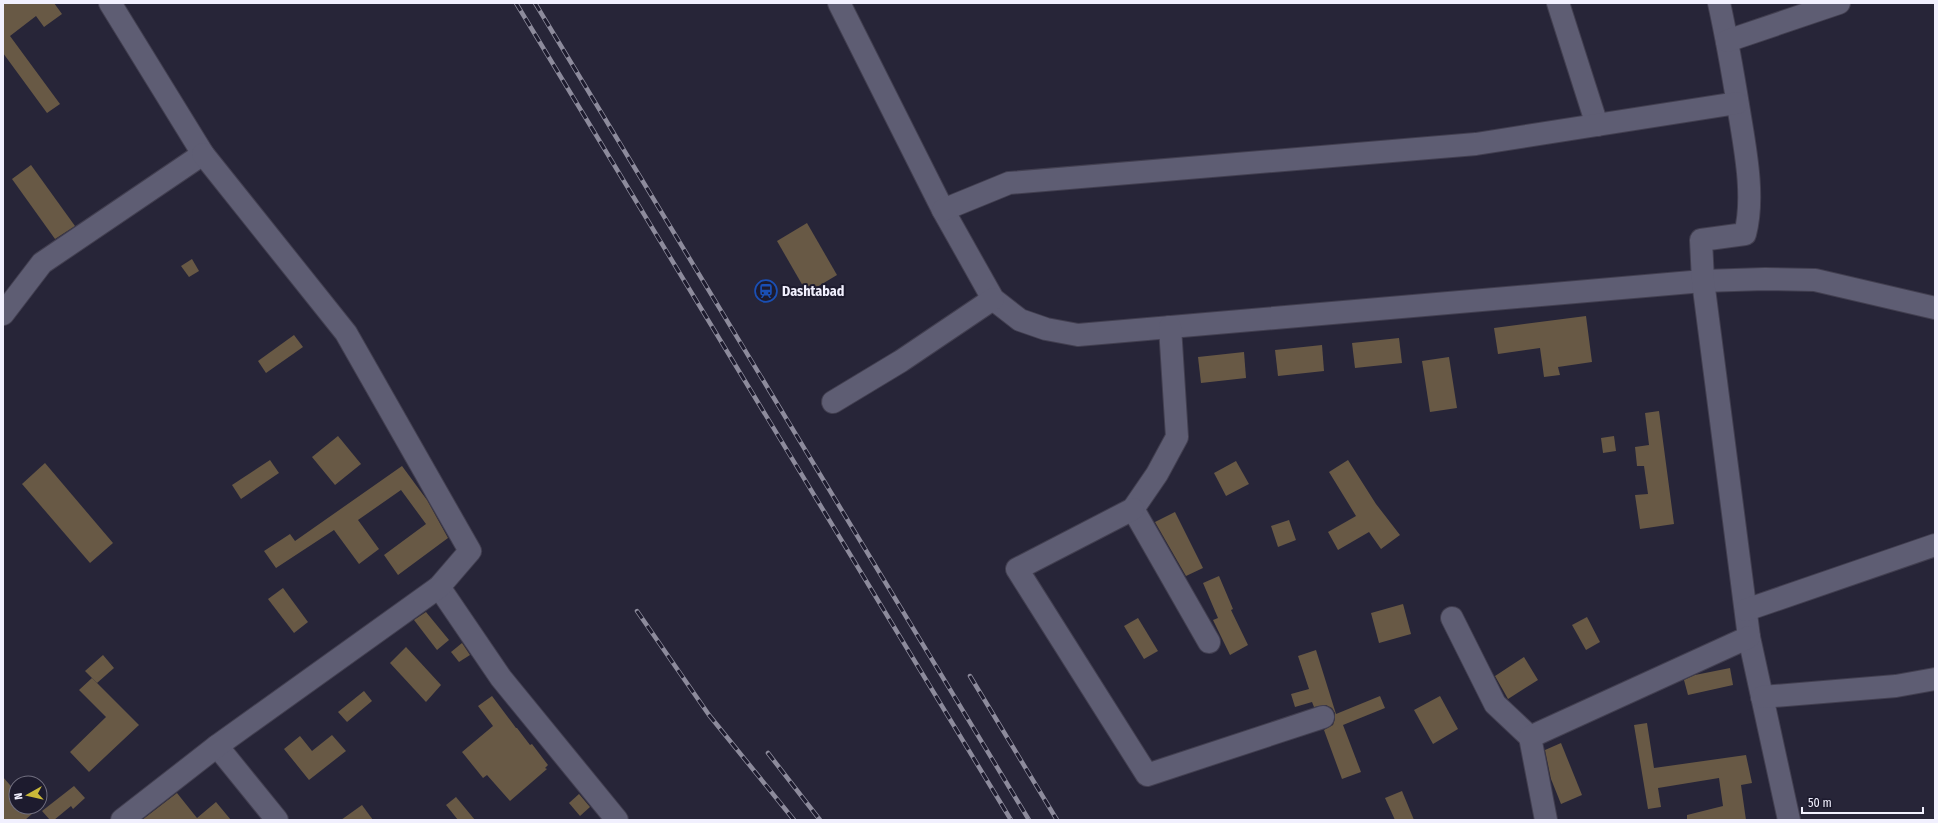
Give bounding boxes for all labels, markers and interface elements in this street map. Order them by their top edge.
station icon: Dashtabad [753,278,779,304]
place label: Dashtabad [782,283,844,300]
north arrow [8,775,48,815]
scale bar [1802,789,1923,815]
text: N [12,792,25,800]
text: 50 m [1808,796,1832,810]

